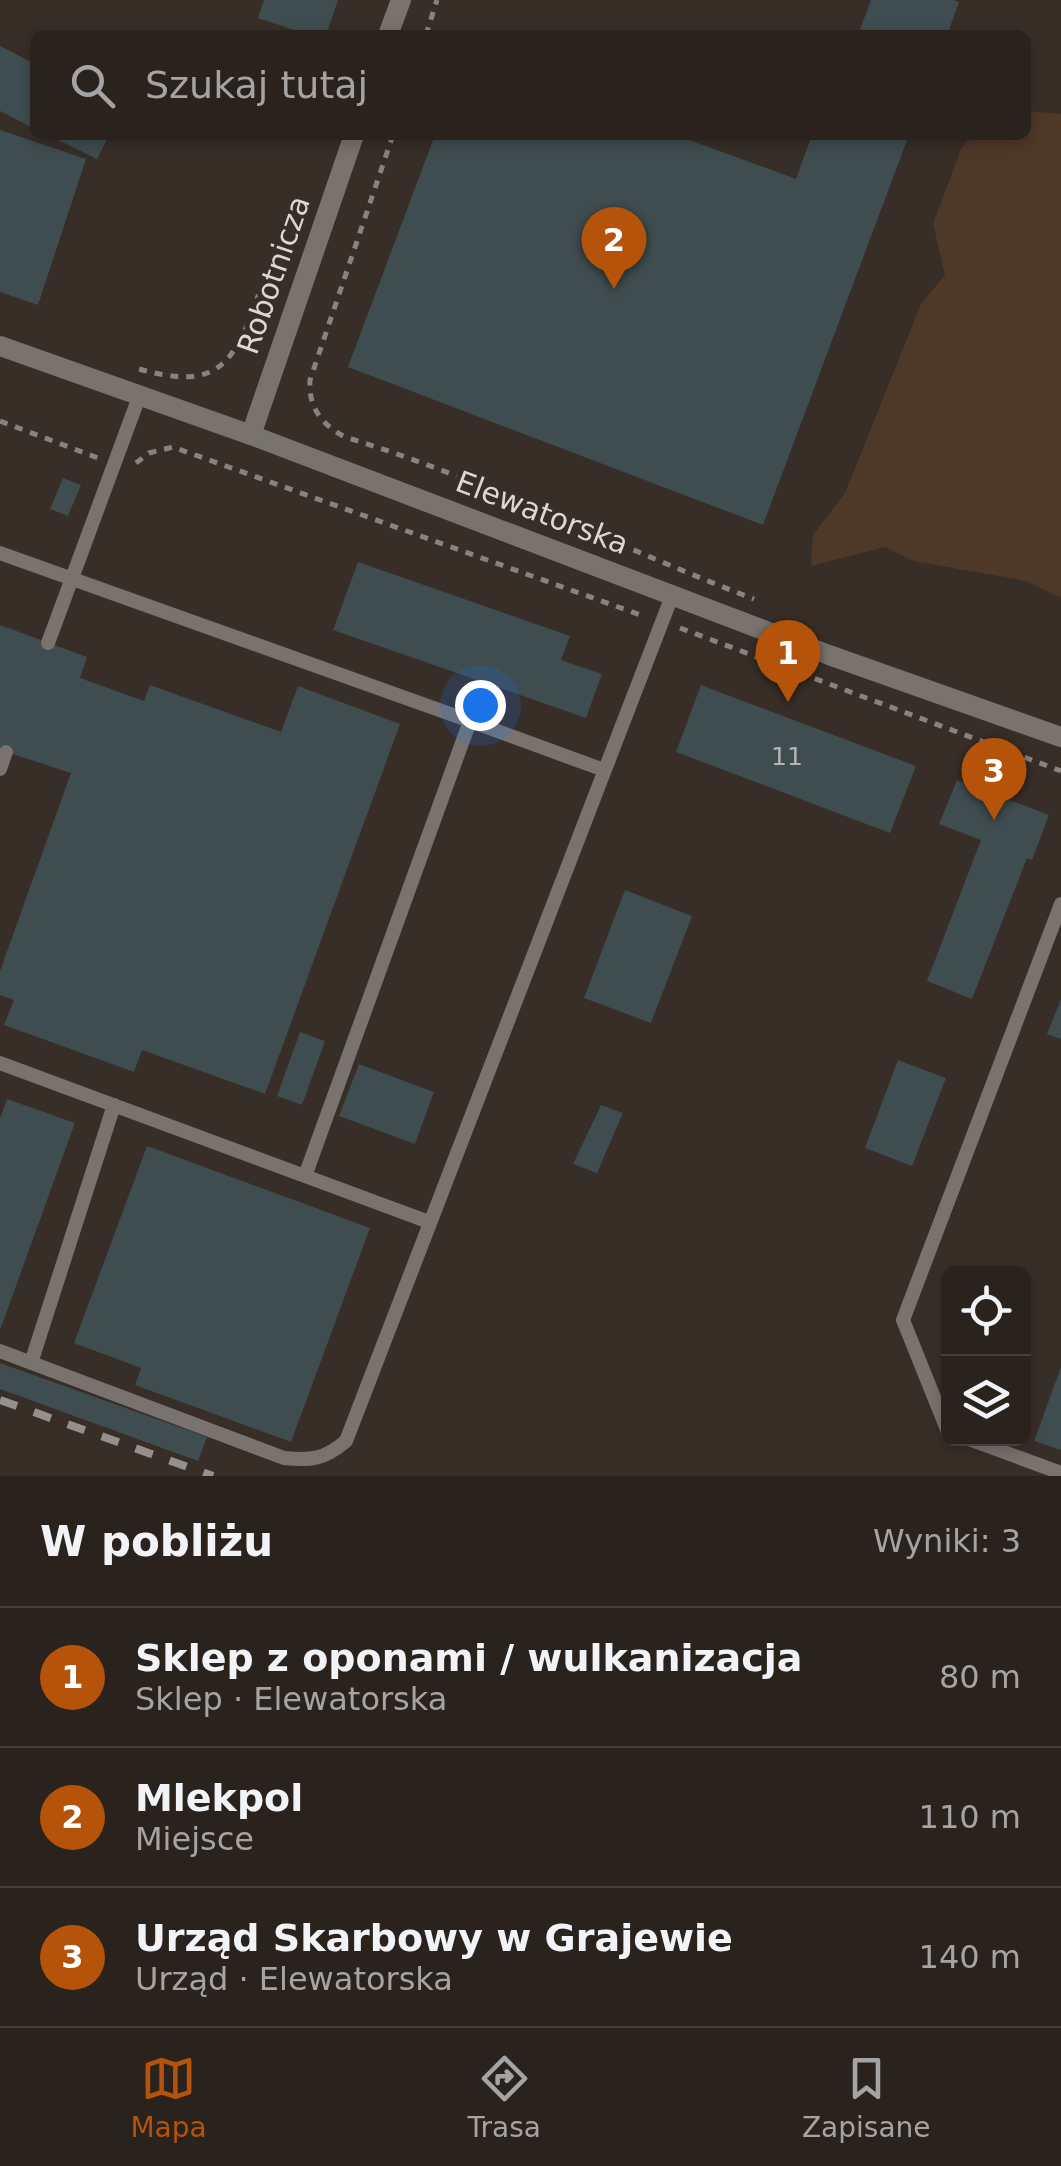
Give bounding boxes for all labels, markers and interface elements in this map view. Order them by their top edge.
search box [30,30,1031,140]
icon: search [65,58,120,113]
text: Szukaj tutaj [145,63,368,107]
street label: Robotnicza [230,191,317,359]
pin: 2 [582,206,646,289]
street label: Elewatorska [451,464,633,561]
pin: 1 [756,620,820,702]
your location [455,680,506,731]
pin: 3 [962,738,1026,820]
house number: 11 [771,742,803,771]
map controls [941,1266,1031,1446]
button: locate [941,1266,1031,1356]
button: layers [941,1356,1031,1446]
text: W pobliżu [40,1517,273,1566]
text: Wyniki: 3 [873,1522,1021,1560]
text: Sklep z oponami / wulkanizacja [135,1636,802,1680]
text: 1 [61,1658,84,1696]
text: 80 m [939,1658,1021,1696]
text: Sklep · Elewatorska [135,1680,447,1718]
text: Mlekpol [135,1776,303,1820]
text: 2 [61,1798,84,1836]
text: 110 m [919,1798,1021,1836]
text: Miejsce [135,1820,254,1858]
text: Urząd Skarbowy w Grajewie [135,1916,733,1960]
text: 3 [61,1938,84,1976]
text: 140 m [919,1938,1021,1976]
text: Urząd · Elewatorska [135,1960,453,1998]
tab: Mapa [130,2051,207,2144]
tab: Trasa [468,2051,541,2144]
tab: Zapisane [802,2051,931,2144]

